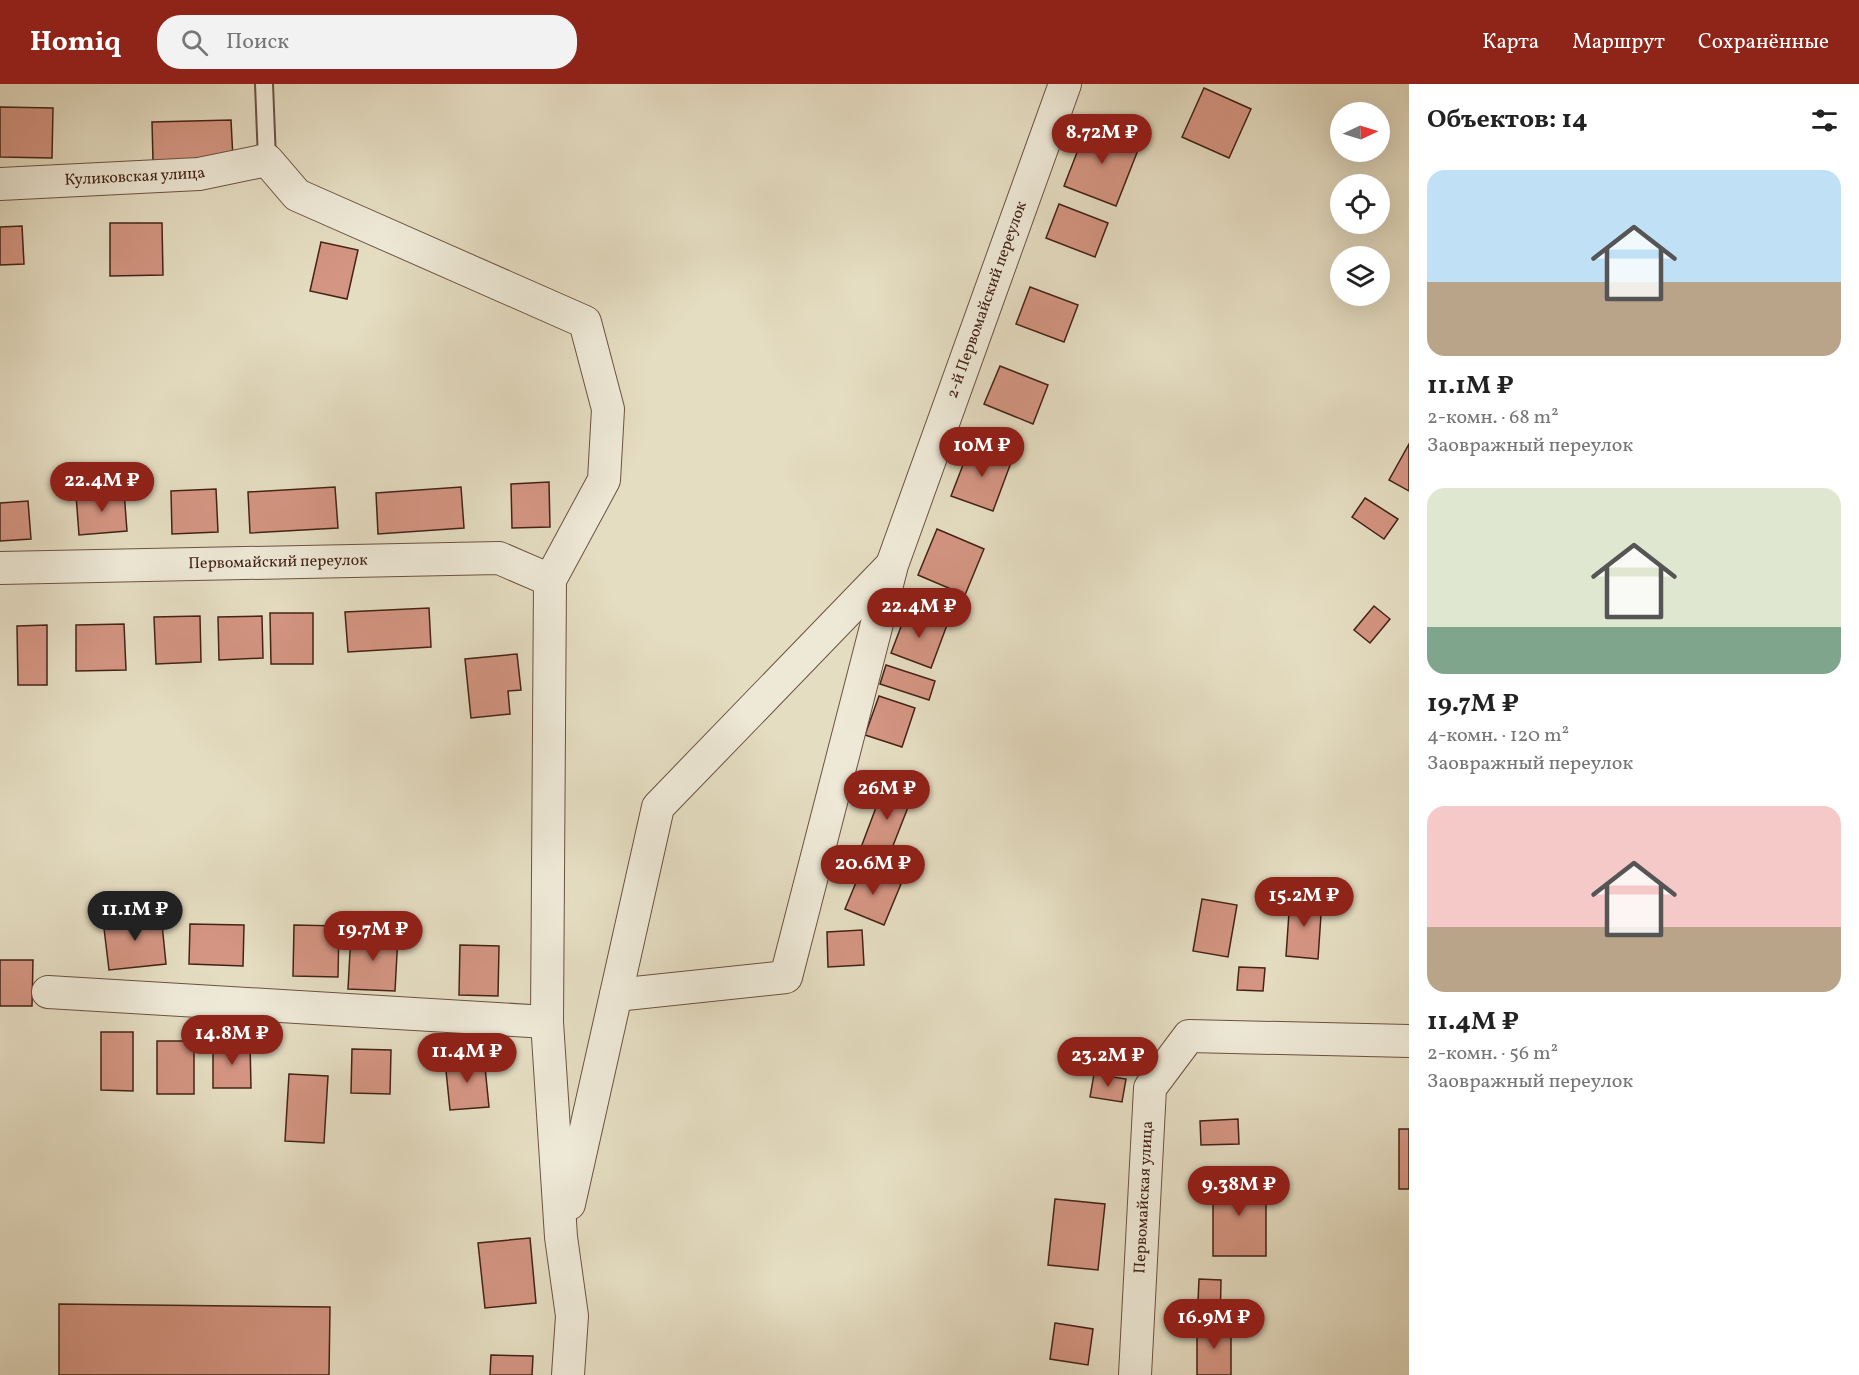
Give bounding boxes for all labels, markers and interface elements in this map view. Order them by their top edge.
search box [157,15,577,69]
text: Homiq [30,23,121,62]
icon: search [178,26,211,59]
text: Поиск [226,27,289,58]
text: Карта [1482,28,1539,57]
text: Маршрут [1572,28,1665,57]
text: Сохранённые [1698,28,1829,57]
north arrow [1330,102,1390,162]
map controls [1330,102,1390,306]
text: Объектов: 14 [1427,102,1588,138]
icon: filters [1808,104,1841,137]
pin: 8.72M ₽ [1047,114,1157,165]
text: 8.72M ₽ [1066,119,1138,147]
street label: Куликовская улица [64,162,207,192]
button: locate [1330,174,1390,234]
street label: 2-й Первомайский переулок [942,198,1033,402]
icon: home [1580,209,1688,317]
button: layers [1330,246,1390,306]
text: 11.1M ₽ [1427,368,1514,404]
text: 2-комн. · 68 m² [1427,404,1559,432]
pin: 10M ₽ [940,427,1024,478]
text: 10M ₽ [953,432,1011,460]
text: Заовражный переулок [1427,432,1633,460]
pin: 22.4M ₽ [47,462,157,513]
text: 22.4M ₽ [64,467,140,495]
icon: home [1580,527,1688,635]
street label: Первомайский переулок [188,550,368,575]
pin: 22.4M ₽ [864,588,974,639]
text: 22.4M ₽ [881,593,957,621]
text: 19.7M ₽ [1427,686,1519,722]
text: 4-комн. · 120 m² [1427,722,1569,750]
text: Заовражный переулок [1427,750,1633,778]
pin: 26M ₽ [845,770,929,821]
text: 26M ₽ [858,775,916,803]
pin: 20.6M ₽ [818,845,928,896]
icon: home [1580,845,1688,953]
text: 20.6M ₽ [835,850,911,878]
pin: 15.2M ₽ [1249,877,1359,928]
text: 15.2M ₽ [1269,882,1339,910]
pin: 11.1M ₽ [80,891,190,942]
text: 11.1M ₽ [102,896,168,924]
pin: 19.7M ₽ [318,911,428,962]
text: 19.7M ₽ [338,916,408,944]
text: 11.4M ₽ [1427,1004,1519,1040]
pin: 14.8M ₽ [177,1015,287,1066]
text: 14.8M ₽ [195,1020,269,1048]
pin: 11.4M ₽ [412,1033,522,1084]
pin: 23.2M ₽ [1053,1037,1163,1088]
text: 11.4M ₽ [432,1038,502,1066]
text: 2-комн. · 56 m² [1427,1040,1558,1068]
text: 23.2M ₽ [1071,1042,1145,1070]
text: Заовражный переулок [1427,1068,1633,1096]
street label: Первомайская улица [1129,1120,1159,1274]
pin: 9.38M ₽ [1184,1166,1294,1217]
text: 9.38M ₽ [1202,1171,1276,1199]
pin: 16.9M ₽ [1159,1299,1269,1350]
text: 16.9M ₽ [1178,1304,1250,1332]

